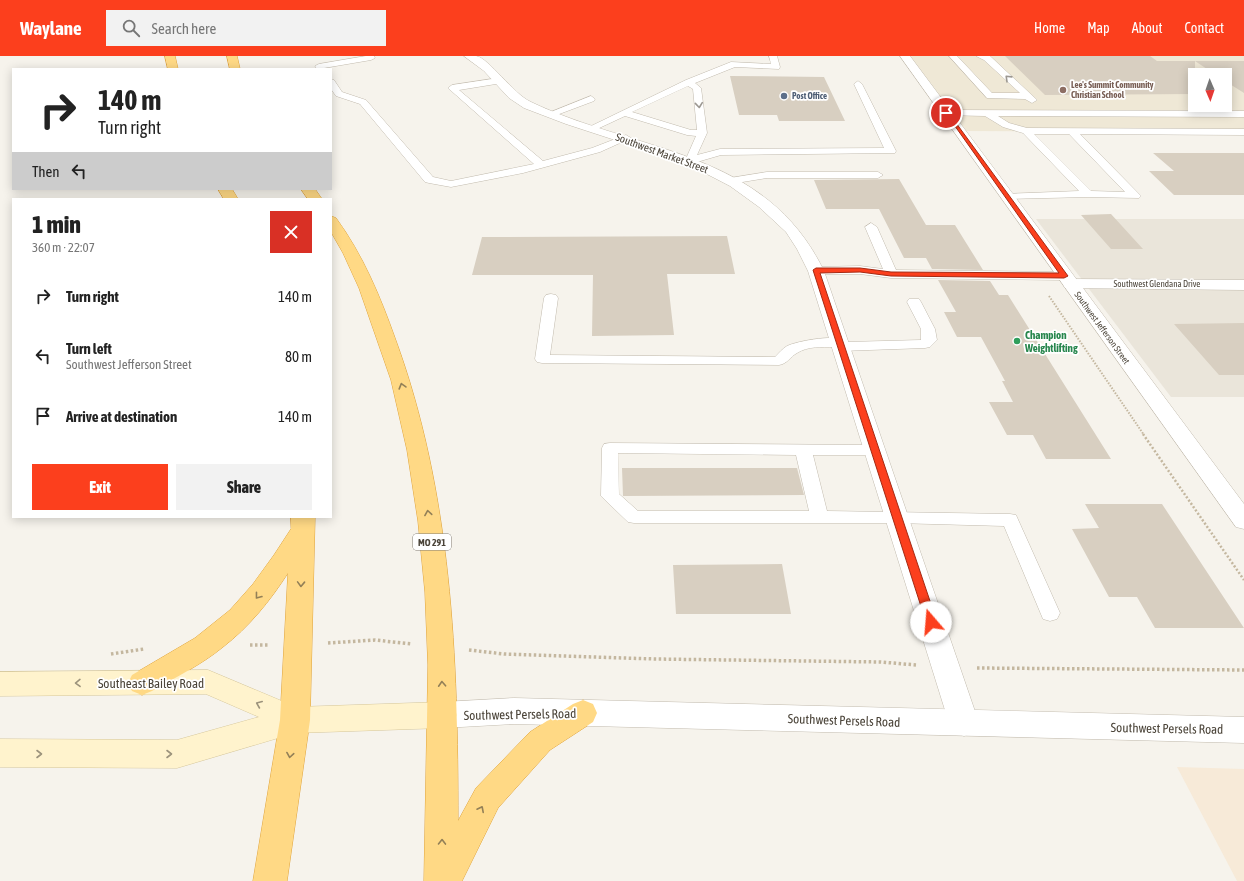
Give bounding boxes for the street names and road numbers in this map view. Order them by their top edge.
street label: Southwest Market Street [614,131,710,175]
street label: Southwest Glendana Drive [1114,279,1200,289]
street label: Southwest Jefferson Street [1072,290,1132,366]
road number: MO 291 [413,534,451,550]
street label: Southeast Bailey Road [98,676,204,691]
street label: Southwest Persels Road [464,706,576,723]
street label: Southwest Persels Road [787,711,901,730]
street label: Southwest Persels Road [1111,720,1223,737]

